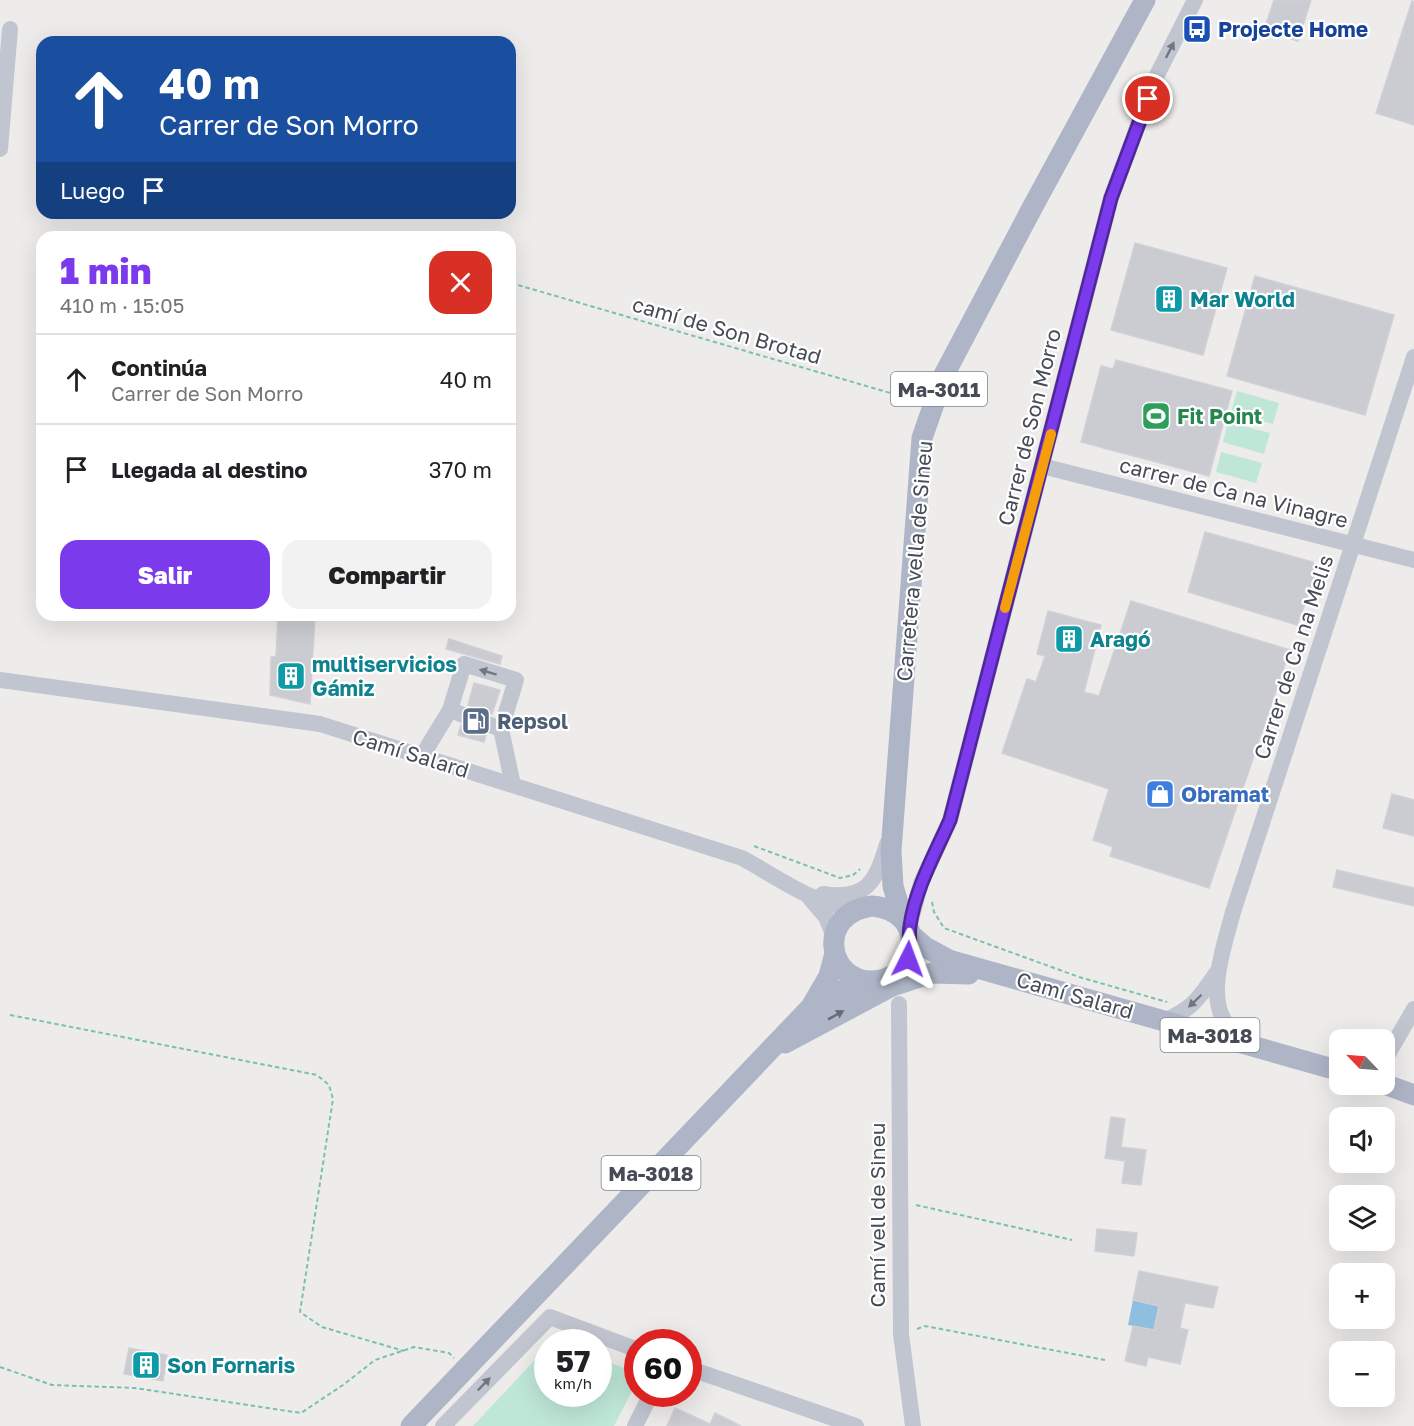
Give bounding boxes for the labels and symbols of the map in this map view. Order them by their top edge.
bus stop icon: Projecte Home [1181,13,1213,45]
place label: Projecte Home [1218,16,1368,42]
one-way arrow [1165,41,1174,58]
pin [1122,73,1173,124]
building icon: Mar World [1153,283,1185,315]
place label: Mar World [1190,286,1295,312]
street label: camí de Son Brotad [630,291,824,369]
street label: Carrer de Son Morro [992,326,1066,528]
road number: Ma-3011 [891,372,987,406]
sports icon: Fit Point [1140,400,1172,432]
place label: Fit Point [1177,403,1262,429]
street label: Carretera vella de Sineu [891,440,937,682]
street label: carrer de Ca na Vinagre [1117,451,1351,533]
street label: Carrer de Ca na Melis [1248,551,1338,763]
building icon: Aragó [1053,623,1085,655]
place label: Aragó [1090,626,1151,652]
place label: multiservicios Gámiz [312,651,457,701]
building icon: multiservicios Gámiz [275,660,307,692]
one-way arrow [479,667,497,676]
fuel station icon: Repsol [460,705,492,737]
place label: Repsol [497,708,568,734]
street label: Camí Salard [350,723,472,783]
shop icon: Obramat [1144,778,1176,810]
place label: Obramat [1181,781,1269,807]
position arrow [876,927,940,991]
street label: Camí Salard [1014,966,1136,1024]
one-way arrow [1187,994,1202,1008]
one-way arrow [828,1010,845,1020]
road number: Ma-3018 [1160,1018,1260,1052]
north arrow [1329,1029,1395,1095]
street label: Camí vell de Sineu [864,1122,890,1308]
road number: Ma-3018 [602,1156,700,1190]
speed limit sign: 60 [624,1329,702,1407]
building icon: Son Fornaris [130,1349,162,1381]
place label: Son Fornaris [167,1352,296,1378]
one-way arrow [477,1378,491,1392]

